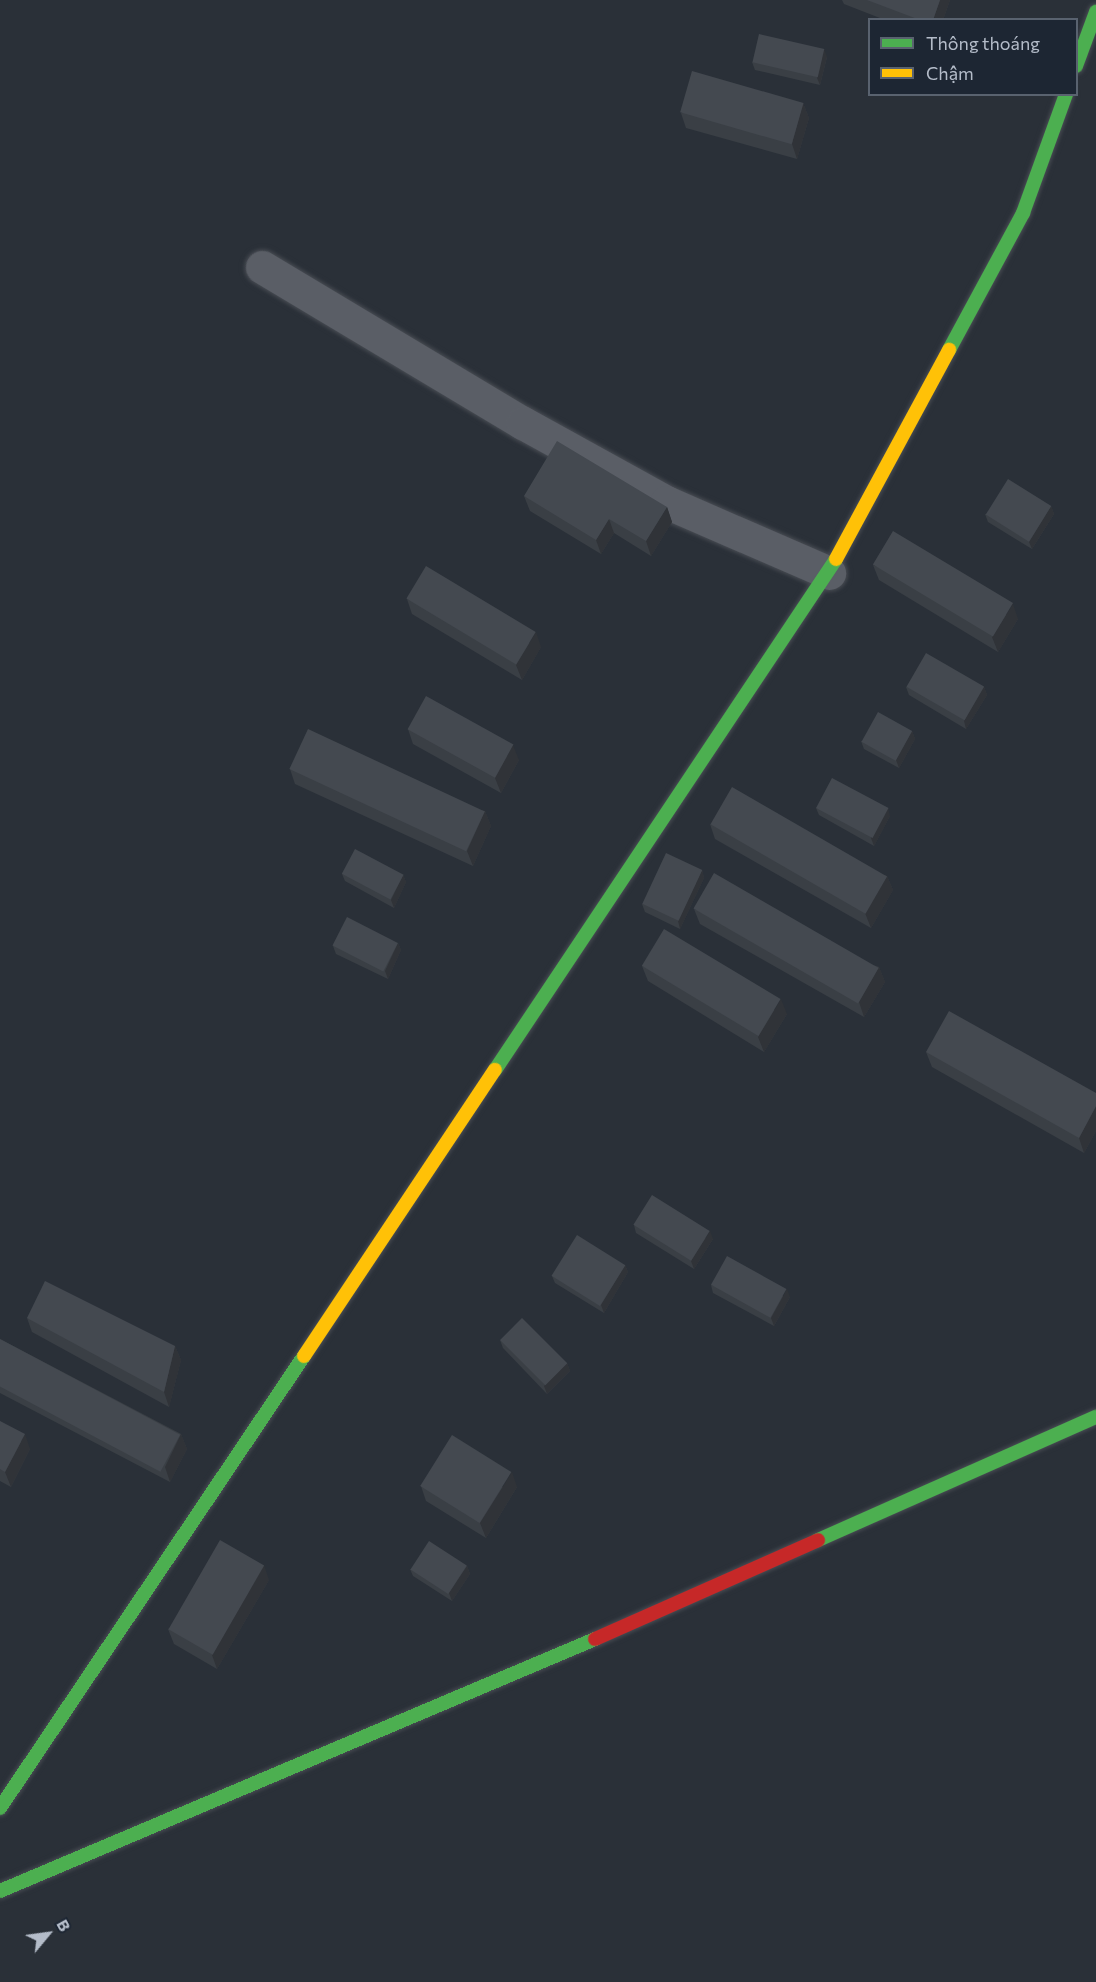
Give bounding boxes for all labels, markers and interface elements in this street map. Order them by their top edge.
legend [868,18,1078,96]
text: Thông thoáng [926,32,1040,54]
text: Chậm [926,62,974,84]
north arrow [18,1904,78,1964]
text: B [53,1916,75,1934]

